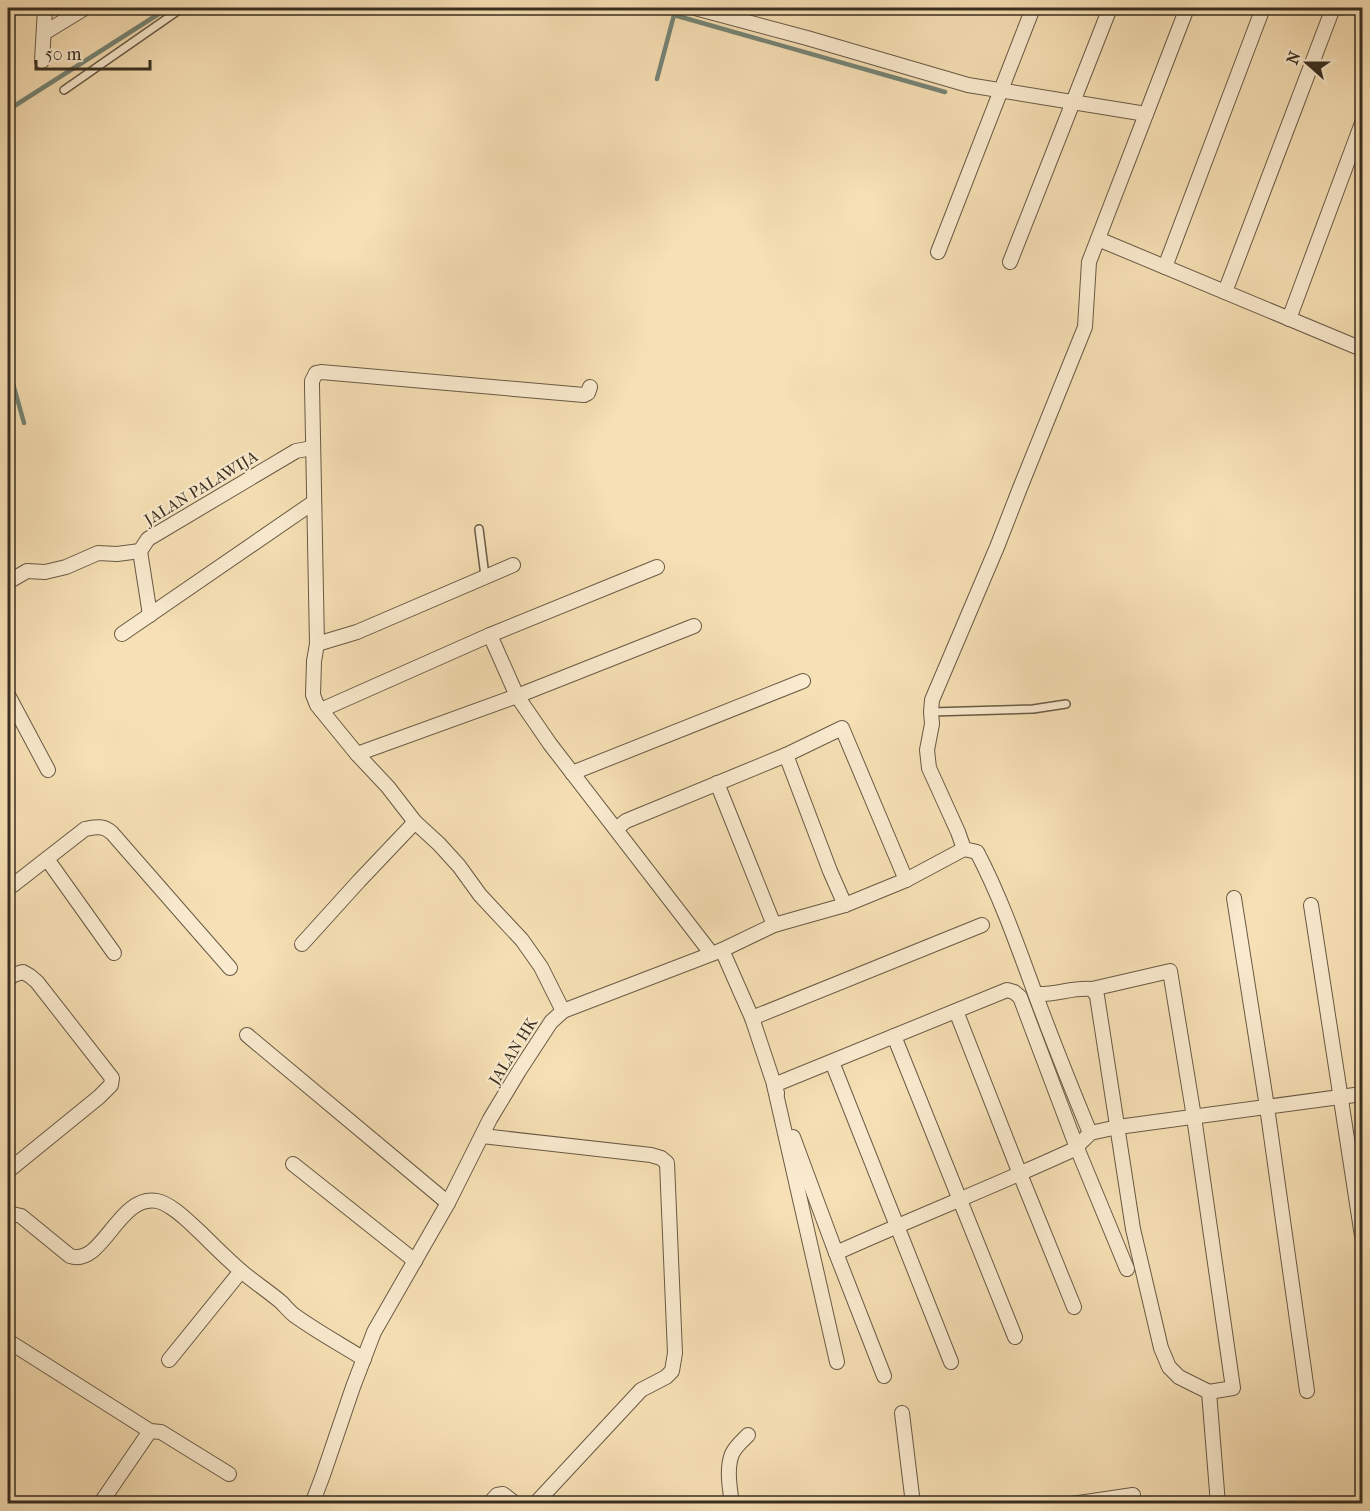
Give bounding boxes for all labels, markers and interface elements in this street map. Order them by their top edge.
scale bar [36,33,150,71]
north arrow [1277,33,1337,93]
text: 50 m [45,44,82,65]
text: N [1282,48,1305,67]
street label: JALAN PALAWIJA [139,446,262,530]
street label: JALAN HK [484,1012,542,1090]

